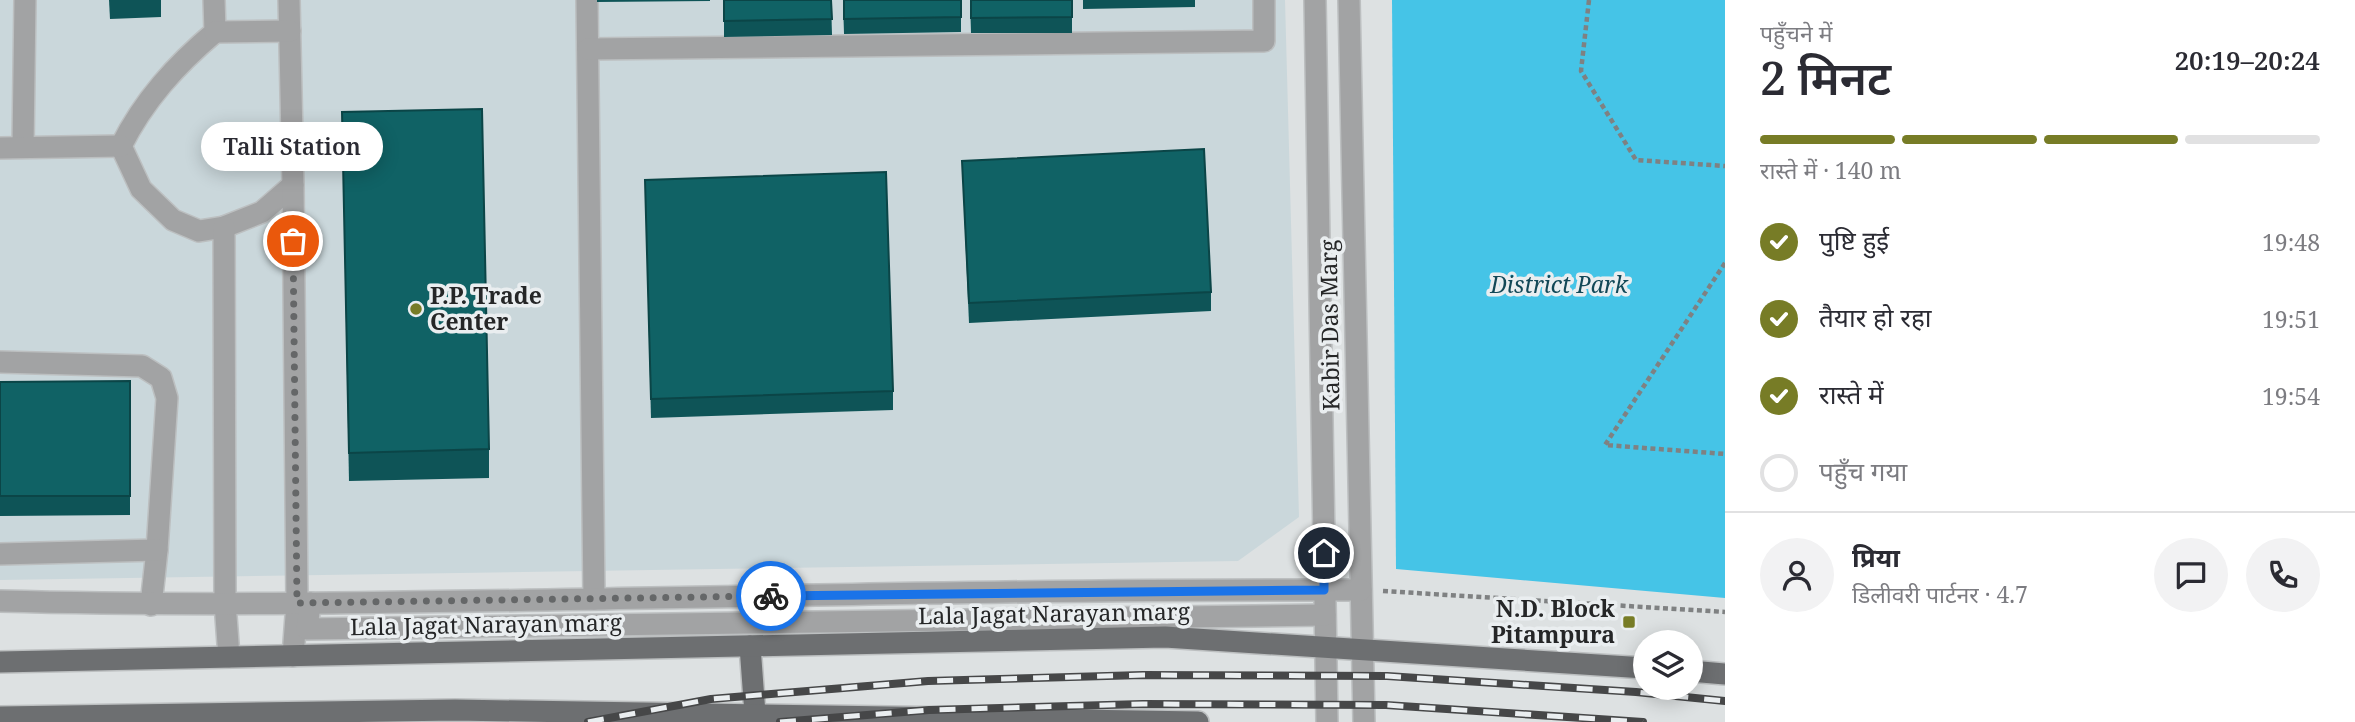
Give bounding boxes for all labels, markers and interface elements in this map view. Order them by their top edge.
text: पहुँचने में [1760,17,1832,49]
text: 20:19–20:24 [2174,42,2320,78]
text: 2 मिनट [1760,46,1891,108]
callout: Talli Station [202,122,384,171]
text: Talli Station [223,130,361,162]
text: रास्ते में · 140 m [1760,154,1901,186]
pin [263,211,323,271]
icon: bag [274,222,312,260]
text: पुष्टि हुई [1819,222,1889,258]
icon: check [1760,223,1798,261]
text: 19:48 [2262,226,2320,258]
street label: Kabir Das Marg [1311,239,1346,411]
park label: District Park [1489,268,1629,300]
place label: P.P. Trade Center [430,279,542,337]
text: तैयार हो रहा [1819,299,1932,335]
icon: check [1760,300,1798,338]
marker: P.P. Trade Center [408,301,424,317]
text: 19:51 [2262,303,2320,335]
text: रास्ते में [1819,376,1884,412]
icon: check [1760,377,1798,415]
text: 19:54 [2262,380,2320,412]
text: पहुँच गया [1819,453,1907,489]
pin [1294,523,1354,583]
icon: home [1305,534,1343,572]
button: person [1760,538,1834,612]
button: chat [2154,538,2228,612]
button: phone [2246,538,2320,612]
text: प्रिया [1852,539,1900,575]
courier [736,561,806,631]
icon: bike [752,577,790,615]
text: डिलीवरी पार्टनर · 4.7 [1852,578,2028,610]
place label: N.D. Block Pitampura [1491,592,1615,650]
street label: Lala Jagat Narayan marg [918,595,1191,631]
street label: Lala Jagat Narayan marg [350,606,623,642]
marker: N.D. Block Pitampura [1621,614,1637,630]
map controls [1633,630,1703,700]
button: layers [1633,630,1703,700]

